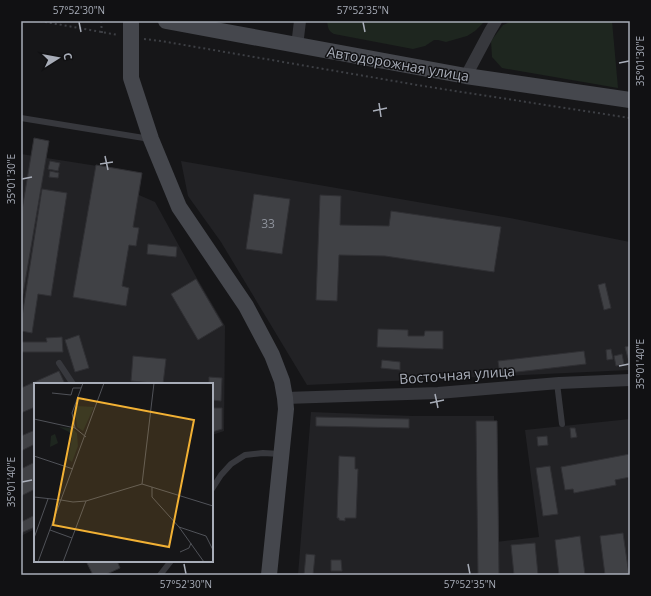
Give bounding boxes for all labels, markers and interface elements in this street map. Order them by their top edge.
text: 57°52'30"N [53,3,105,17]
text: 57°52'35"N [337,3,389,17]
text: 35°01'30"E [633,36,647,86]
north arrow [38,38,78,78]
street label: Автодорожная улица [325,42,471,85]
text: С [60,51,76,61]
text: 35°01'30"E [4,154,18,204]
house number: 33 [261,215,275,232]
text: 35°01'40"E [633,339,647,389]
street label: Восточная улица [398,361,516,388]
inset map [34,383,213,562]
text: 35°01'40"E [4,457,18,507]
text: 57°52'30"N [160,577,212,591]
text: 57°52'35"N [444,577,496,591]

